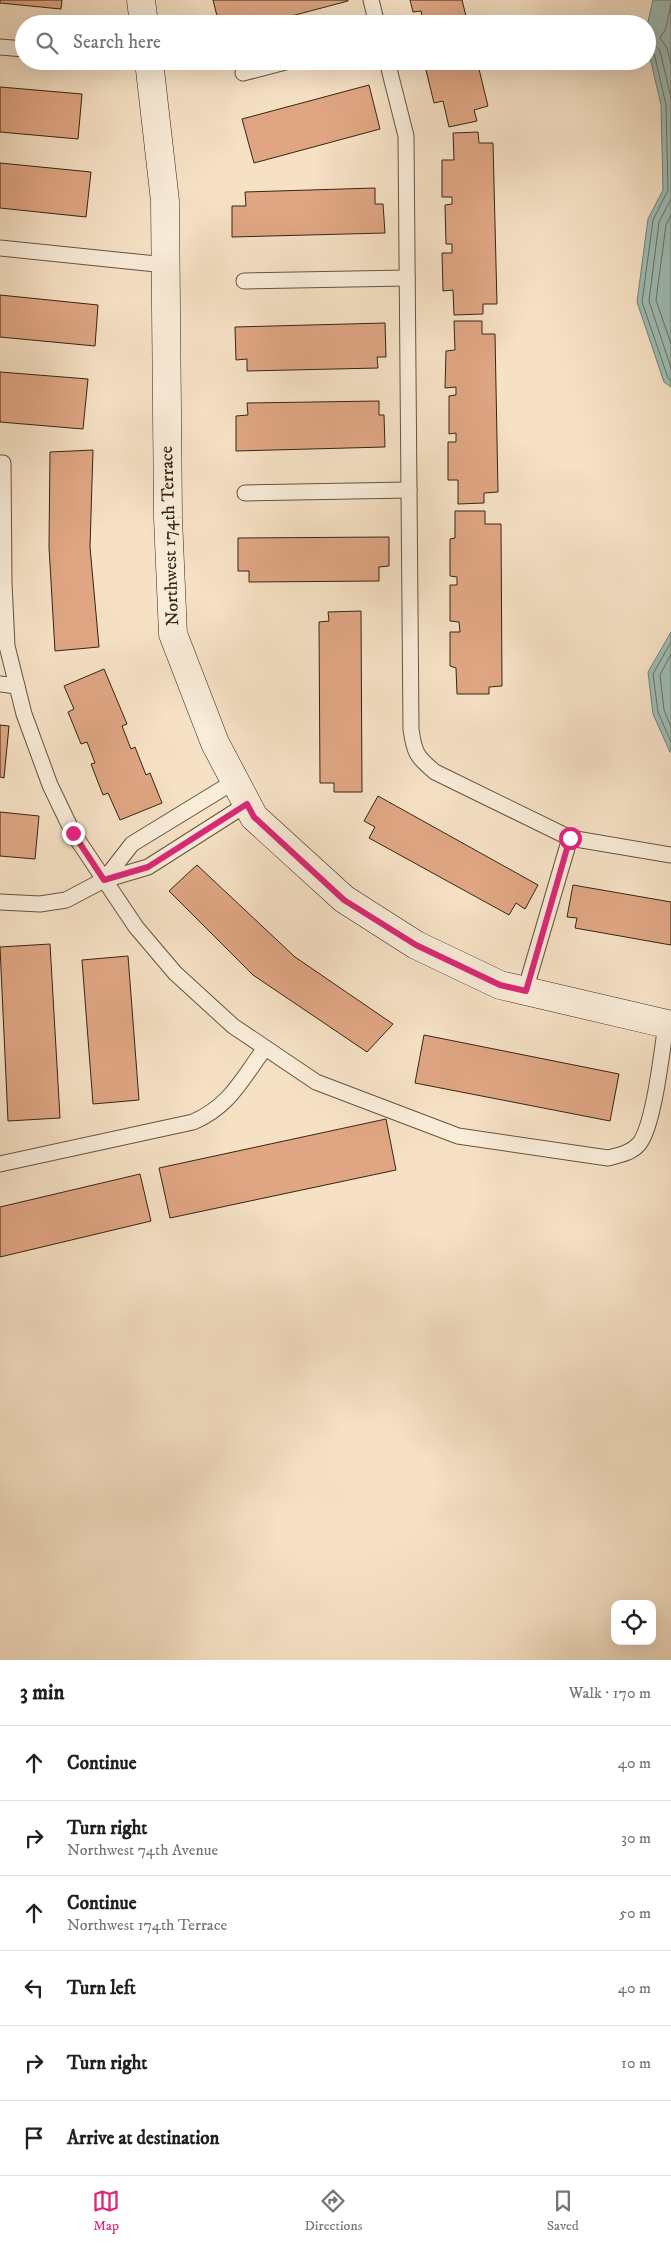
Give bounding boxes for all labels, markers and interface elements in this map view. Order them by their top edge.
search box [15,15,656,70]
icon: search [33,29,61,57]
text: Search here [73,31,161,54]
street label: Northwest 174th Terrace [156,446,184,626]
route end [62,822,85,845]
route start [559,827,582,850]
map controls [611,1600,656,1645]
button: locate [611,1600,656,1645]
text: 3 min [20,1680,65,1706]
text: Walk · 170 m [569,1683,651,1703]
icon: ahead [20,1749,48,1777]
text: Continue [67,1752,137,1775]
text: 40 m [618,1753,651,1773]
text: Turn right [67,1817,147,1840]
icon: right [20,1824,48,1852]
text: 30 m [621,1828,651,1848]
text: Northwest 74th Avenue [67,1840,218,1860]
text: Continue [67,1892,137,1915]
icon: ahead [20,1899,48,1927]
text: 50 m [619,1903,651,1923]
text: Northwest 174th Terrace [67,1915,227,1935]
icon: left [20,1974,48,2002]
text: Turn left [67,1977,136,2000]
text: 40 m [618,1978,651,1998]
icon: right [20,2049,48,2077]
text: Turn right [67,2052,147,2075]
text: 10 m [621,2053,651,2073]
icon: arrive [20,2124,48,2152]
text: Arrive at destination [67,2127,219,2150]
tab: Map [92,2187,120,2235]
tab: Directions [304,2187,362,2235]
tab: Saved [547,2187,579,2235]

